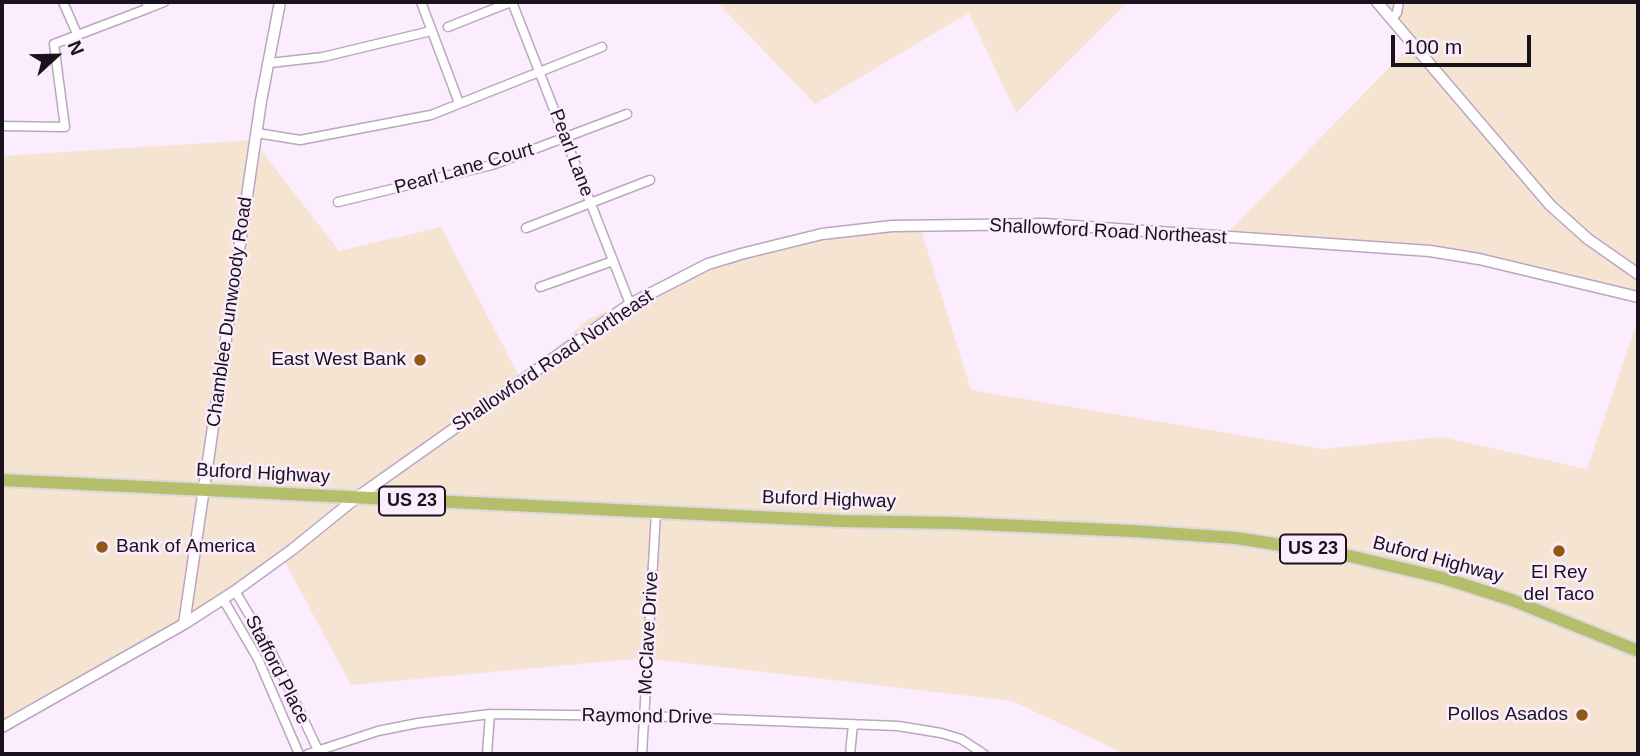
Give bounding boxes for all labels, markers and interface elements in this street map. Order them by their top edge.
north arrow [21,21,91,91]
scale bar [1395,21,1535,65]
text: 100 m [1404,35,1462,58]
text: N [64,38,88,58]
street label: Pearl Lane [544,106,598,200]
street label: Pearl Lane Court [392,138,536,200]
street label: Chamblee Dunwoody Road [203,195,257,429]
street label: Shallowford Road Northeast [989,214,1227,250]
street label: Shallowford Road Northeast [448,285,658,437]
place label: East West Bank [271,349,406,371]
marker: East West Bank [412,352,428,368]
street label: Buford Highway [195,459,331,489]
road number: US 23 [379,486,445,516]
street label: Buford Highway [762,486,896,514]
street label: Buford Highway [1370,532,1506,588]
road number: US 23 [1280,534,1346,564]
place label: Bank of America [116,536,255,558]
marker: Bank of America [94,539,110,555]
marker: El Rey del Taco [1551,543,1567,559]
place label: El Rey del Taco [1524,562,1594,606]
street label: McClave Drive [634,571,664,695]
street label: Stafford Place [240,612,314,728]
street label: Raymond Drive [581,704,713,730]
place label: Pollos Asados [1448,704,1568,726]
marker: Pollos Asados [1574,707,1590,723]

